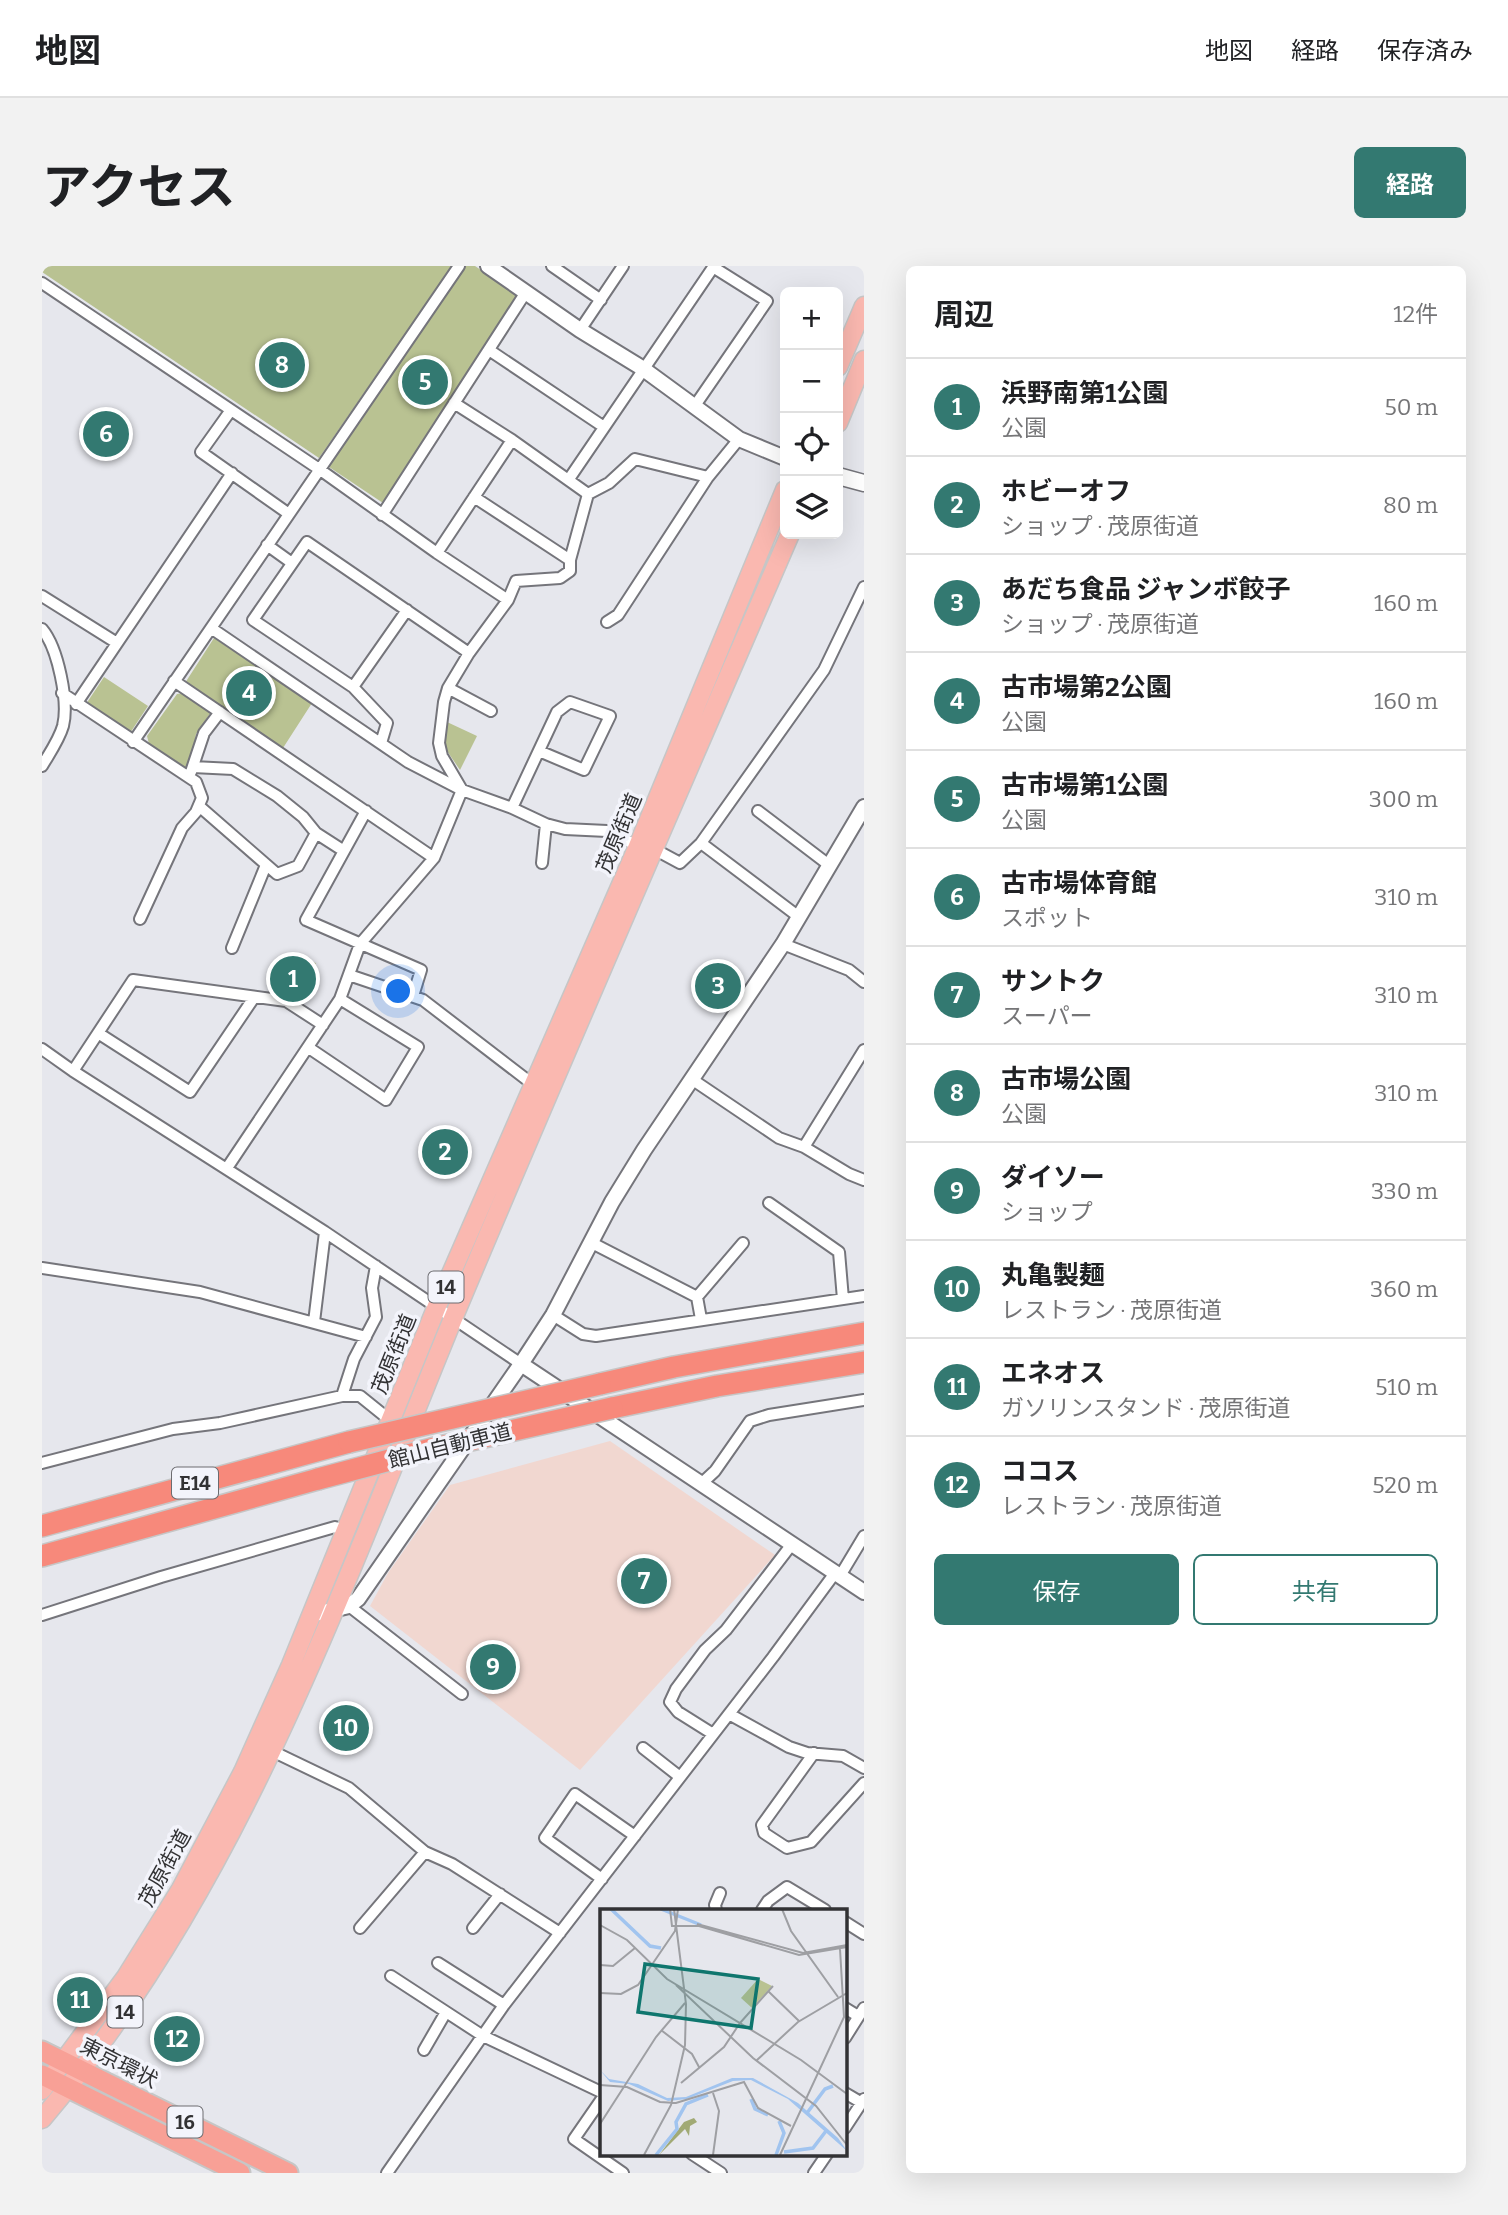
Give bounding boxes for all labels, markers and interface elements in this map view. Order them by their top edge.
text: 地図 [35,31,101,71]
text: 地図 [1205,37,1253,65]
text: 経路 [1291,37,1339,65]
text: 保存済み [1377,37,1473,65]
button: 経路 [1354,147,1466,218]
text: アクセス [42,158,236,217]
map controls [780,287,843,539]
button: + [780,287,843,350]
text: 周辺 [934,297,994,333]
text: 12件 [1393,300,1438,328]
pin: 8 [259,339,305,391]
button: − [780,350,843,413]
pin: 5 [402,356,448,408]
text: 浜野南第1公園 [1001,378,1168,409]
text: 1 [952,393,962,421]
text: 50 m [1384,393,1438,421]
pin: 6 [83,408,129,460]
button: locate [780,413,843,476]
text: 公園 [1001,414,1047,442]
button: layers [780,476,843,539]
text: ホビーオフ [1001,476,1131,507]
text: 2 [951,491,963,519]
text: 80 m [1383,491,1438,519]
text: ショップ · 茂原街道 [1001,512,1199,540]
text: あだち食品 ジャンボ餃子 [1001,574,1290,605]
text: 3 [950,589,964,617]
text: 160 m [1374,589,1438,617]
text: ショップ · 茂原街道 [1001,610,1199,638]
pin: 4 [226,667,272,719]
text: 古市場第2公園 [1001,672,1172,703]
text: 4 [950,687,964,715]
text: 160 m [1374,687,1438,715]
text: 公園 [1001,708,1047,736]
text: 古市場第1公園 [1001,770,1168,801]
text: 5 [951,785,963,813]
text: 300 m [1369,785,1438,813]
street label: 茂原街道 [591,789,647,877]
text: 公園 [1001,806,1047,834]
text: 古市場体育館 [1001,868,1157,899]
text: 6 [950,883,964,911]
text: 310 m [1374,883,1438,911]
text: スポット [1001,904,1093,932]
pin: 1 [270,953,316,1005]
pin: 3 [695,960,741,1012]
text: サントク [1001,966,1105,997]
your location [381,974,415,1008]
text: 7 [951,981,963,1009]
text: 310 m [1374,981,1438,1009]
text: スーパー [1001,1002,1093,1030]
text: 古市場公園 [1001,1064,1131,1095]
text: 8 [950,1079,964,1107]
text: 310 m [1374,1079,1438,1107]
text: 公園 [1001,1100,1047,1128]
pin: 2 [422,1126,468,1178]
text: ダイソー [1001,1162,1105,1193]
text: 9 [950,1177,964,1205]
text: 330 m [1371,1177,1438,1205]
text: ショップ [1001,1198,1093,1226]
text: 丸亀製麺 [1001,1260,1105,1291]
road number: 14 [428,1272,464,1302]
text: 10 [945,1275,969,1303]
text: 360 m [1370,1275,1438,1303]
text: レストラン · 茂原街道 [1001,1296,1222,1324]
street label: 茂原街道 [366,1310,422,1398]
text: エネオス [1001,1358,1105,1389]
text: 11 [947,1373,967,1401]
text: 510 m [1375,1373,1438,1401]
text: ガソリンスタンド · 茂原街道 [1001,1394,1291,1422]
street label: 館山自動車道 [386,1418,514,1474]
text: ココス [1001,1456,1079,1487]
road number: E14 [172,1468,218,1498]
text: 12 [946,1471,968,1499]
text: 520 m [1372,1471,1438,1499]
text: レストラン · 茂原街道 [1001,1492,1222,1520]
button: 保存 [934,1554,1179,1625]
button: 共有 [1193,1554,1438,1625]
pin: 7 [621,1555,667,1607]
pin: 9 [470,1641,516,1693]
pin: 10 [323,1702,369,1754]
street label: 茂原街道 [133,1825,197,1911]
inset map [600,1909,846,2156]
pin: 11 [57,1974,103,2026]
road number: 14 [108,1996,142,2028]
pin: 12 [154,2013,200,2065]
street label: 東京環状 [76,2032,162,2094]
road number: 16 [167,2106,202,2138]

